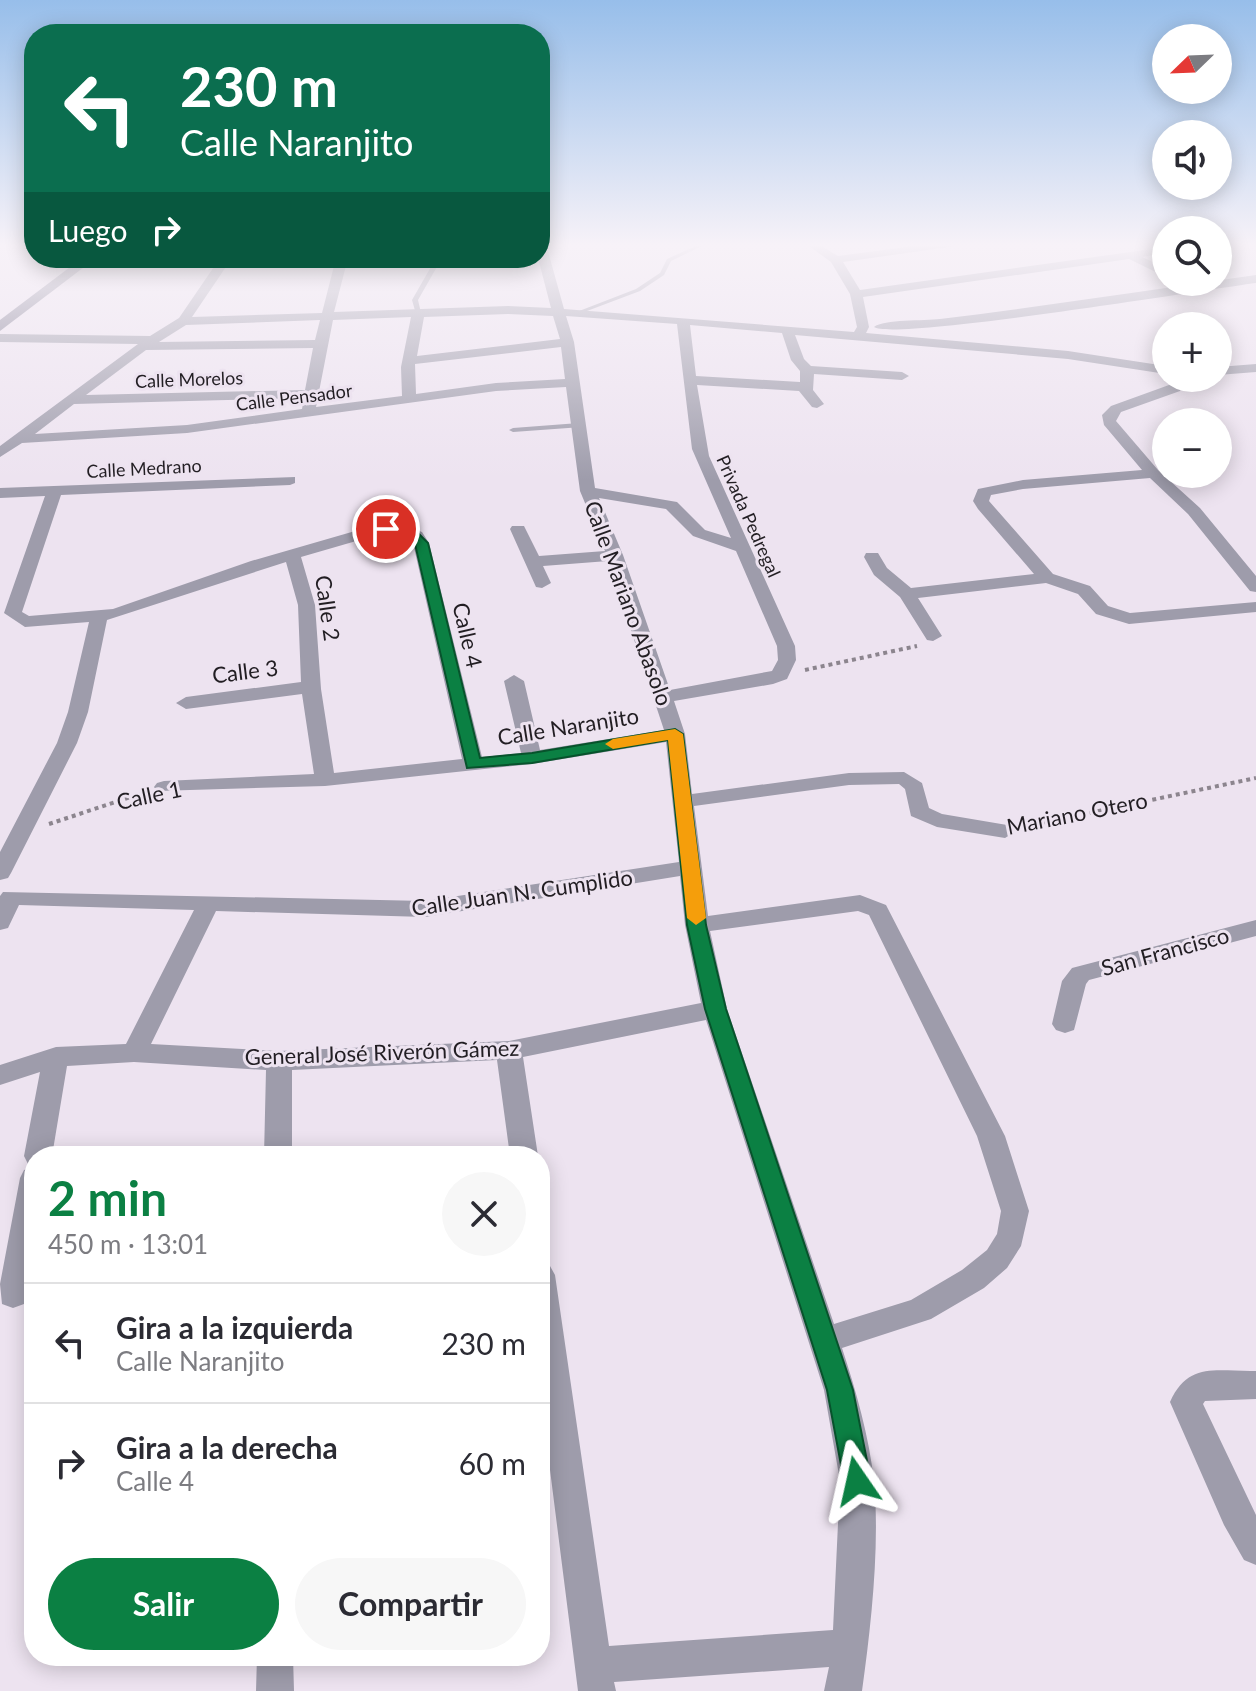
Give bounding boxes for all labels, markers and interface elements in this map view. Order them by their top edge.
north arrow [1152,24,1232,104]
map controls [1152,24,1232,488]
text: 230 m [180,52,338,119]
icon: left [48,56,152,160]
text: Calle Naranjito [180,120,413,164]
button: sound [1152,120,1232,200]
icon: right [144,208,188,252]
text: Luego [48,212,128,248]
button: search [1152,216,1232,296]
button: + [1152,312,1232,392]
street label: Calle Morelos [135,366,244,392]
street label: Calle Pensador [235,379,354,415]
button: − [1152,408,1232,488]
street label: Privada Pedregal [712,452,786,580]
street label: Calle Medrano [86,454,202,482]
pin [352,495,420,563]
street label: Calle Mariano Abasolo [579,497,679,709]
icon: arrive [364,507,408,551]
street label: Calle 2 [310,573,346,643]
street label: Calle 4 [447,600,489,670]
street label: Calle 3 [211,654,279,688]
street label: Calle Naranjito [495,702,641,750]
street label: Calle 1 [114,775,184,815]
street label: Mariano Otero [1004,786,1150,840]
street label: Calle Juan N. Cumplido [410,863,634,921]
street label: San Francisco [1098,921,1232,981]
street label: General José Riverón Gámez [244,1034,520,1070]
text: 2 min [48,1169,167,1226]
button: close [442,1172,526,1256]
text: 450 m · 13:01 [48,1228,208,1260]
text: Gira a la izquierda [116,1309,353,1345]
icon: left [48,1321,92,1365]
text: 230 m [441,1325,526,1361]
text: Calle Naranjito [116,1345,285,1377]
text: Gira a la derecha [116,1429,338,1465]
position arrow [815,1439,899,1523]
icon: right [48,1441,92,1485]
text: 60 m [459,1445,526,1481]
text: Calle 4 [116,1465,194,1497]
button: Salir [48,1558,279,1650]
button: Compartir [295,1558,526,1650]

